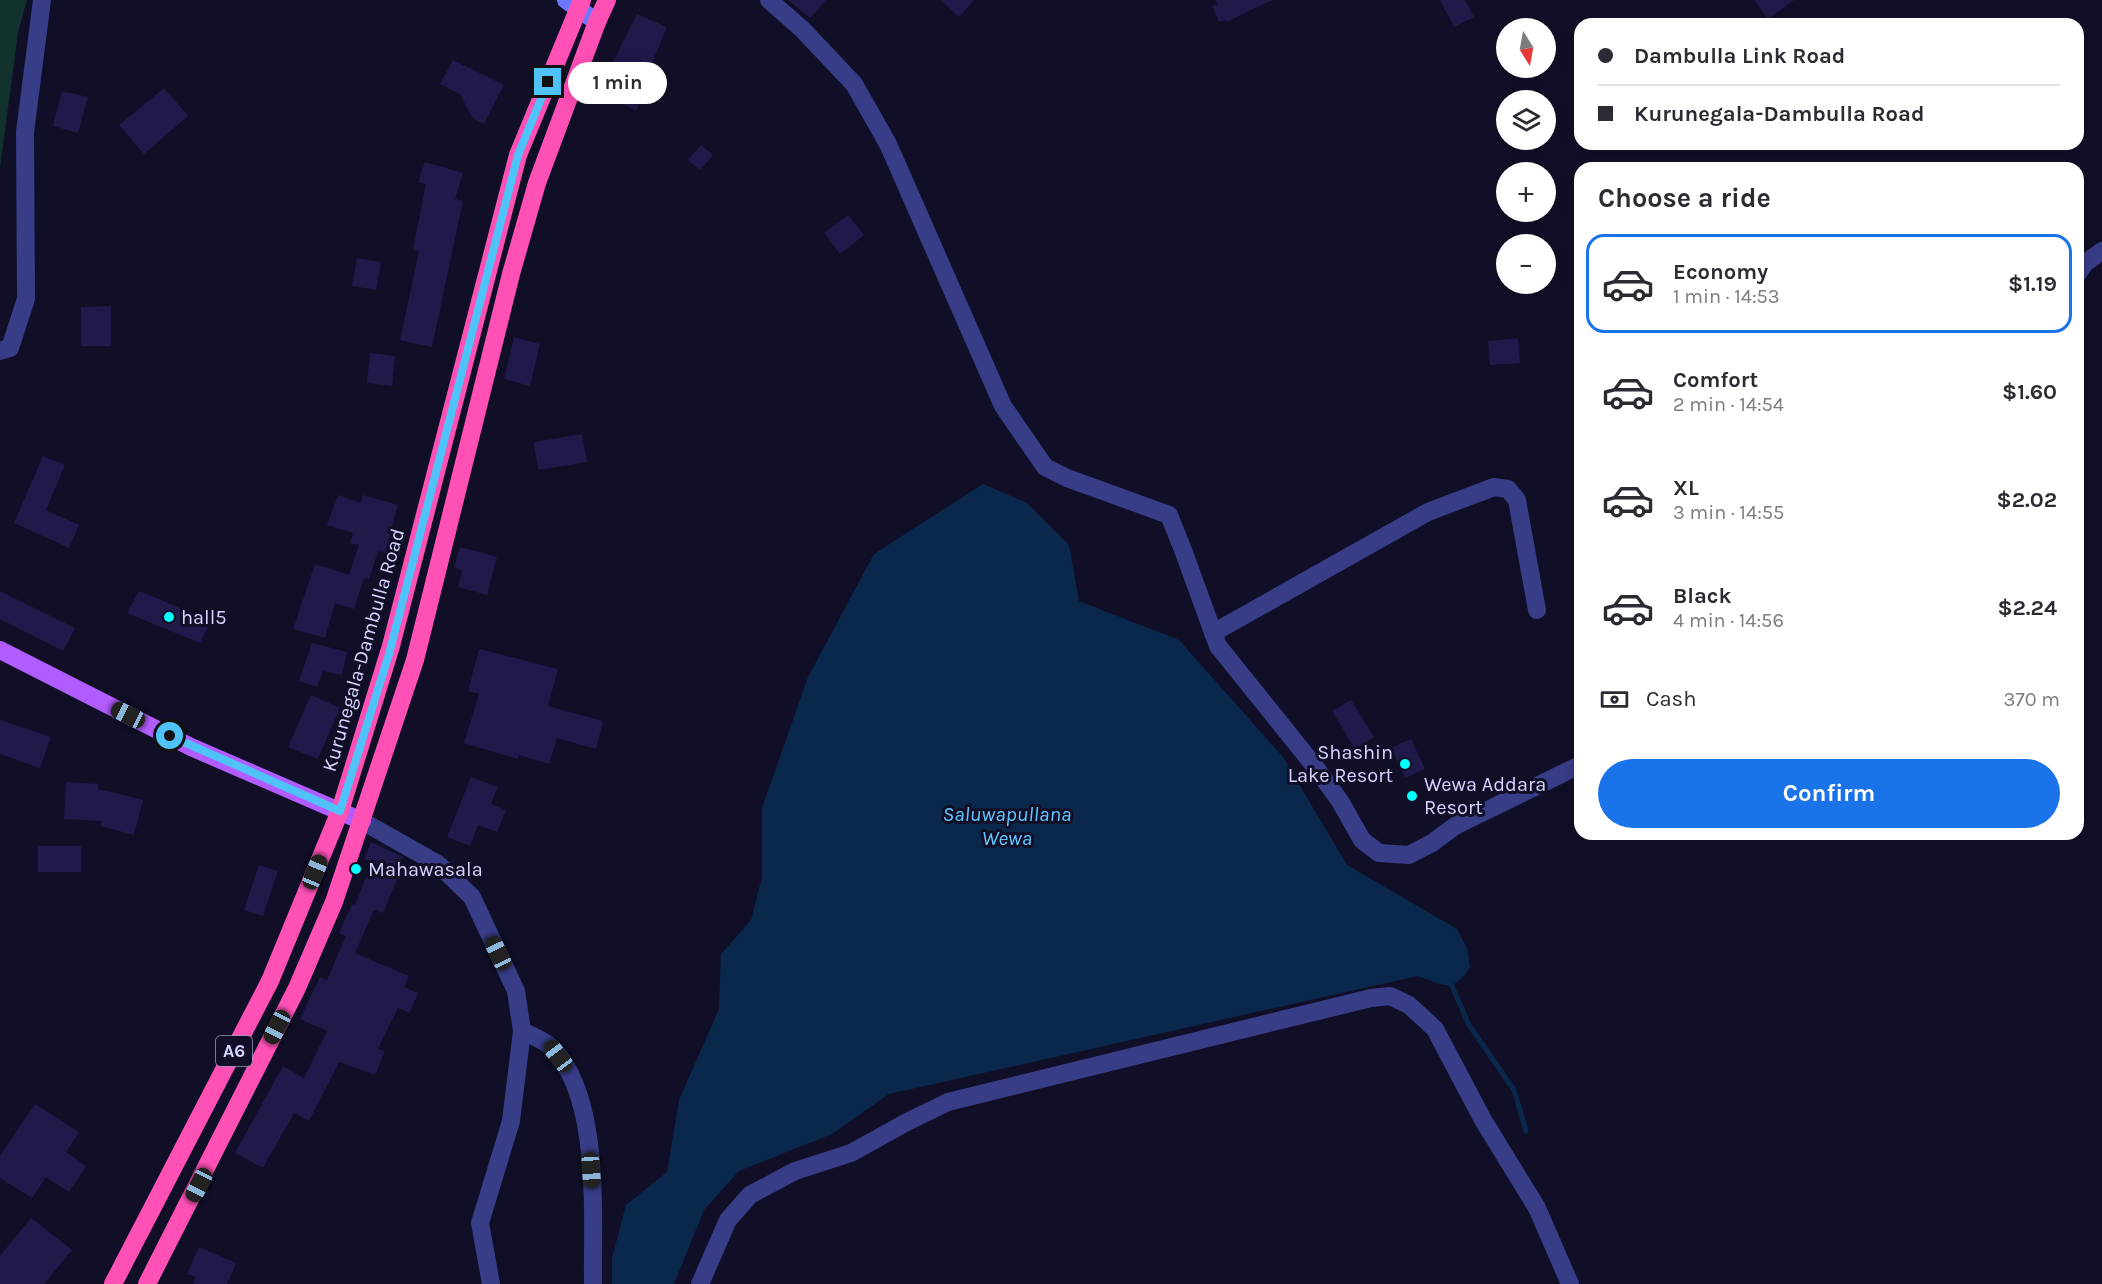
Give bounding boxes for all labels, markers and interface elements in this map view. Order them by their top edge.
north arrow [1496,18,1556,78]
map controls [1496,18,1556,294]
text: Dambulla Link Road [1634,43,1845,69]
callout: 1 min [569,61,668,103]
route end [534,68,561,95]
text: 1 min [592,71,643,94]
button: layers [1496,90,1556,150]
text: Kurunegala-Dambulla Road [1634,101,1924,127]
button: + [1496,162,1556,222]
text: Choose a ride [1598,182,1771,214]
button: − [1496,234,1556,294]
icon: car [1601,257,1655,311]
text: Economy [1673,259,1768,285]
text: $1.19 [2008,271,2057,297]
text: 1 min · 14:53 [1673,285,1780,308]
icon: car [1601,365,1655,419]
text: Comfort [1673,367,1758,393]
text: $1.60 [2002,379,2057,405]
text: 2 min · 14:54 [1673,393,1784,416]
icon: car [1601,473,1655,527]
text: XL [1673,475,1699,501]
text: $2.02 [1997,487,2057,513]
text: 3 min · 14:55 [1673,501,1784,524]
street label: Kurunegala-Dambulla Road [318,526,409,774]
icon: car [1601,581,1655,635]
text: Black [1673,583,1732,609]
text: $2.24 [1997,595,2057,621]
place label: hall5 [181,606,227,629]
text: 4 min · 14:56 [1673,609,1784,632]
marker: hall5 [162,610,176,624]
icon: cash [1598,683,1631,716]
text: Cash [1646,686,1696,712]
text: 370 m [2003,688,2060,711]
car [108,699,148,731]
route start [156,722,183,749]
place label: Shashin Lake Resort [1288,741,1393,787]
marker: Shashin Lake Resort [1398,757,1412,771]
button: Confirm [1598,759,2060,828]
place label: Wewa Addara Resort [1424,773,1546,819]
marker: Wewa Addara Resort [1405,789,1419,803]
water label: Saluwapullana Wewa [943,802,1071,850]
car [300,852,330,892]
place label: Mahawasala [368,858,483,881]
marker: Mahawasala [349,862,363,876]
car [482,933,514,973]
car [261,1007,293,1047]
road number: A6 [216,1036,252,1066]
car [540,1036,576,1076]
car [581,1151,601,1189]
car [183,1165,215,1205]

